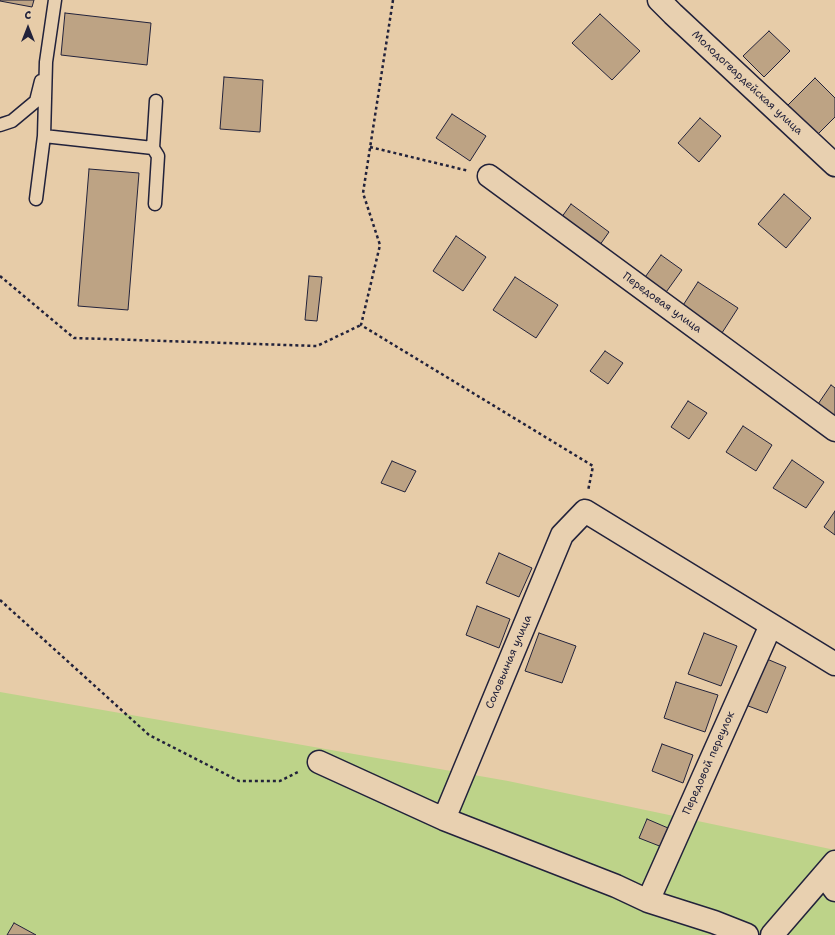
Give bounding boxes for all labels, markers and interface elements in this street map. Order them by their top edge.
north arrow [8,8,48,48]
text: С [25,8,31,23]
street label: Молодогвардейская улица [689,28,805,138]
street label: Передовая улица [620,270,704,336]
street label: Соловьиная улица [483,613,535,711]
street label: Передовой переулок [680,709,738,817]

